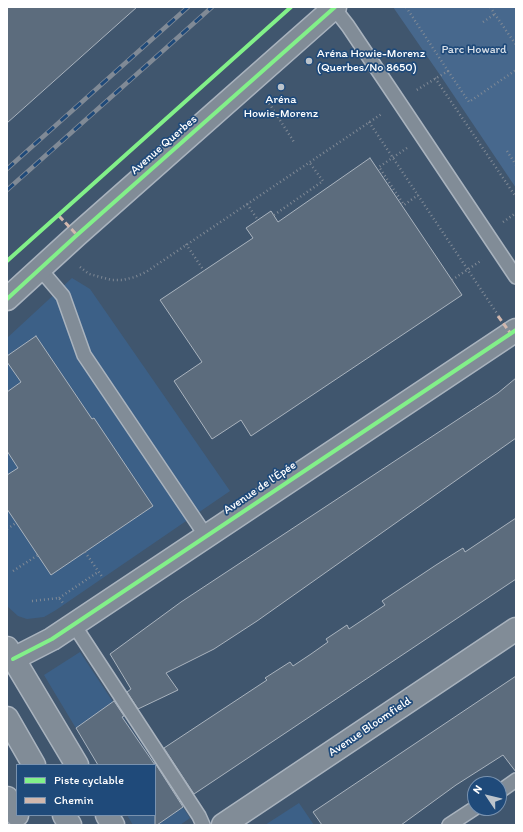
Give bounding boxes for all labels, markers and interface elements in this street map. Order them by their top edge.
park label: Parc Howard [441,43,507,57]
place label: Aréna Howie-Morenz (Querbes/No 8650) [317,47,425,75]
marker: Aréna Howie-Morenz (Querbes/No 8650) [304,56,314,66]
marker: Aréna Howie-Morenz [276,82,286,92]
place label: Aréna Howie-Morenz [244,93,318,121]
street label: Avenue Querbes [128,112,200,178]
street label: Avenue de l'Épée [221,458,299,518]
street label: Avenue Bloomfield [326,694,414,760]
legend [16,764,156,816]
text: Piste cyclable [54,773,124,787]
north arrow [467,776,507,816]
text: N [470,783,485,796]
text: Chemin [54,793,93,807]

